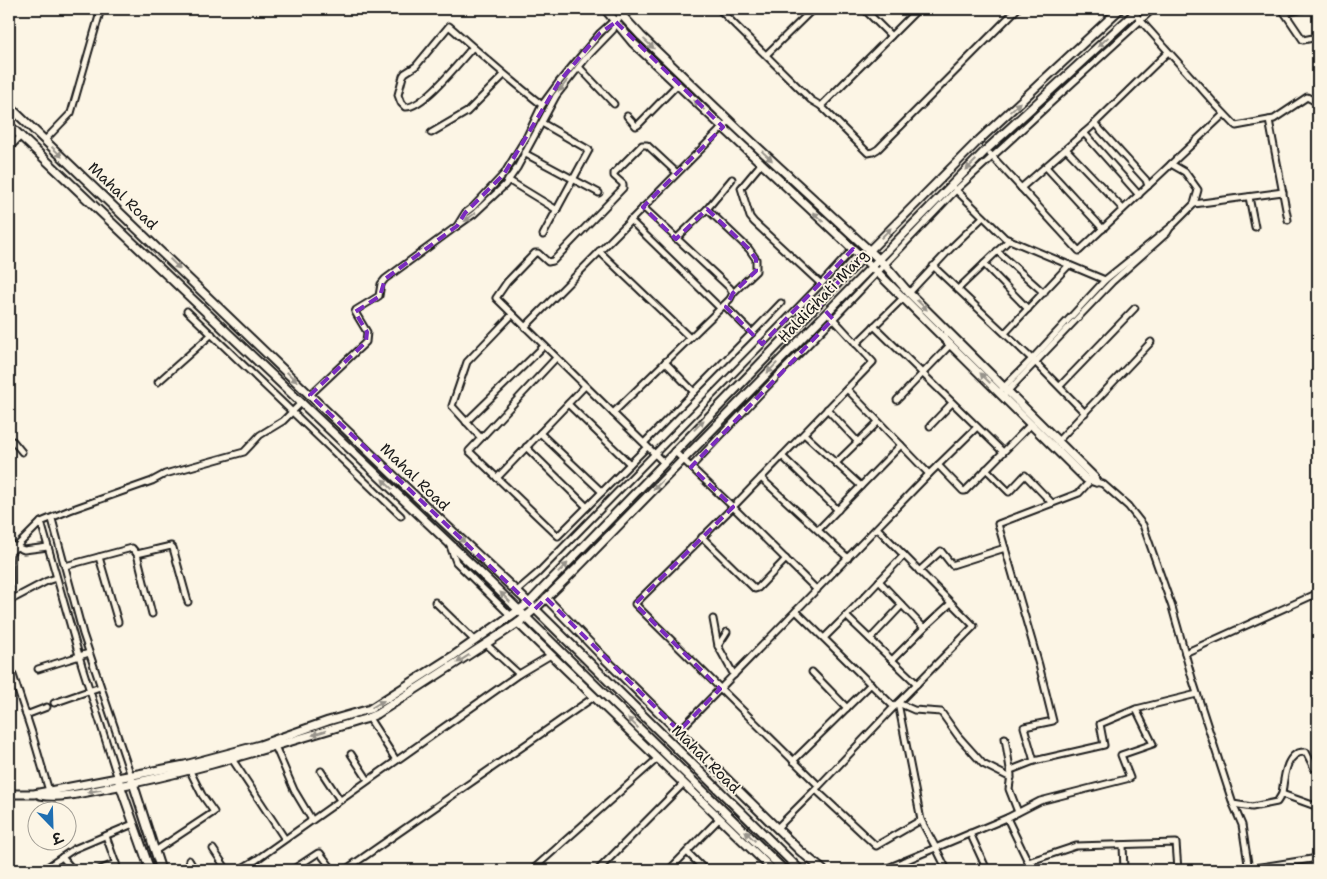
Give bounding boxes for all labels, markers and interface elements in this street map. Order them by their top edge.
one-way arrow [1097,36,1109,48]
one-way arrow [643,38,655,50]
one-way arrow [558,79,569,92]
one-way arrow [693,99,705,111]
one-way arrow [1008,101,1020,113]
one-way arrow [51,146,63,158]
one-way arrow [761,150,773,162]
street label: Mahal Road [84,158,162,235]
one-way arrow [966,159,978,171]
one-way arrow [811,211,824,222]
one-way arrow [463,212,477,222]
one-way arrow [880,228,892,240]
street label: HaldiGhati Marg [773,245,873,347]
one-way arrow [168,258,180,270]
one-way arrow [916,299,928,311]
one-way arrow [766,362,778,374]
one-way arrow [285,371,297,383]
one-way arrow [979,372,991,384]
one-way arrow [693,419,705,431]
street label: Mahal Road [376,439,454,516]
one-way arrow [382,478,394,490]
one-way arrow [652,478,664,490]
one-way arrow [453,532,465,544]
one-way arrow [557,562,569,574]
one-way arrow [499,591,511,603]
one-way arrow [456,654,469,664]
one-way arrow [372,700,385,709]
one-way arrow [628,717,640,729]
street label: Mahal Road [667,720,745,798]
one-way arrow [312,729,327,737]
one-way arrow [86,787,102,795]
north arrow [28,802,78,852]
text: उ [48,827,67,849]
one-way arrow [744,830,756,842]

